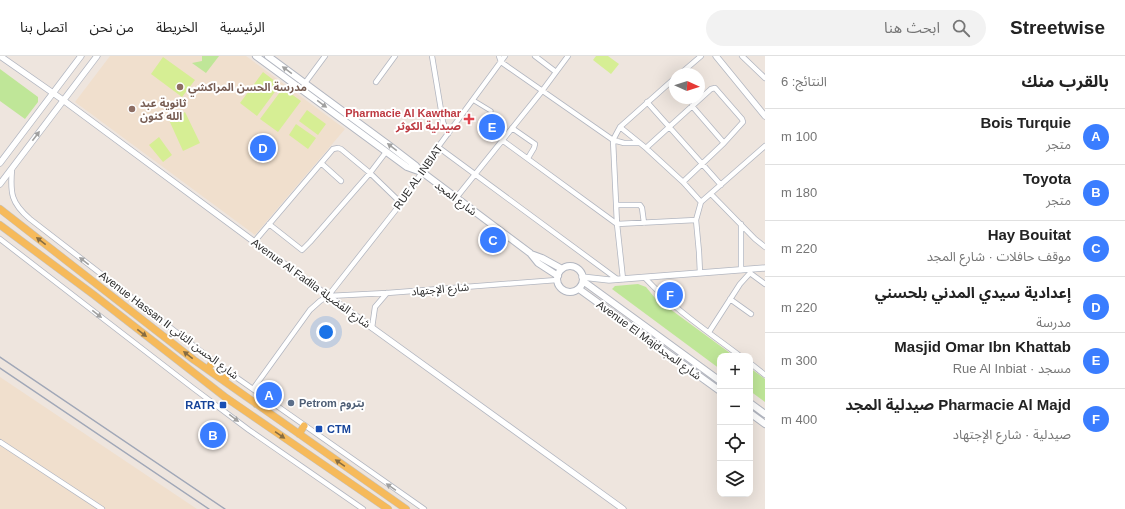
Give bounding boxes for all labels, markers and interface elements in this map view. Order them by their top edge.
search box [706,10,986,46]
icon: search [950,17,972,39]
text: Streetwise [1010,17,1105,38]
text: اتصل بنا [20,19,68,35]
text: من نحن [90,19,134,35]
text: الخريطة [156,19,198,35]
text: الرئيسية [220,19,265,35]
text: ابحث هنا [884,19,940,36]
one-way arrow [282,66,292,74]
north arrow [669,68,705,104]
text: بالقرب منك [1021,72,1109,91]
text: النتائج: 6 [781,74,827,89]
place label: مدرسة الحسن المراكشي [188,81,307,97]
marker: مدرسة الحسن المراكشي [175,82,185,92]
place label: ثانوية عبد الله كنون [140,97,187,123]
one-way arrow [316,100,327,108]
marker: ثانوية عبد الله كنون [127,104,137,114]
place label: Pharmacie Al Kawthar صيدلية الكوثر [345,107,462,133]
pin: E [479,112,505,142]
marker: Pharmacie Al Kawthar صيدلية الكوثر [464,114,474,124]
text: Bois Turquie [980,114,1071,131]
text: 100 m [781,129,817,144]
text: A [1091,129,1101,144]
one-way arrow [32,130,40,141]
pin: D [250,133,276,163]
text: متجر [1046,137,1071,152]
street label: RUE AL INBIAT [391,142,445,212]
one-way arrow [386,143,397,152]
text: Toyota [1023,170,1071,187]
street label: شارع المجد [432,178,480,219]
text: 180 m [781,185,817,200]
text: B [1091,185,1101,200]
text: متجر [1046,193,1071,208]
pin: C [480,225,506,255]
text: Hay Bouitat [988,226,1071,243]
street label: Avenue Al Fadila شارع الفضيلة [248,236,373,332]
one-way arrow [36,237,47,245]
text: 220 m [781,241,817,256]
text: C [1091,241,1101,256]
text: موقف حافلات · شارع المجد [927,249,1071,264]
one-way arrow [78,256,89,265]
street label: Avenue Hassan II شارع الحسن الثاني [95,269,241,384]
street label: شارع الإجتهاد [411,280,470,300]
pin: F [657,280,683,310]
text: إعدادية سيدي المدني بلحسني [875,284,1071,301]
street label: Avenue El Majdشارع المجد [593,298,704,384]
text: 220 m [781,300,817,315]
text: D [1091,300,1101,315]
one-way arrow [92,310,102,318]
text: مدرسة [1036,315,1071,330]
your location [316,322,336,342]
one-way arrow [137,329,148,337]
text: Masjid Omar Ibn Khattab [894,338,1071,355]
one-way arrow [182,351,193,359]
map controls [717,353,753,497]
button: + [717,353,753,389]
text: 300 m [781,353,817,368]
text: E [1092,353,1100,368]
text: مسجد · Rue Al Inbiat [953,361,1071,376]
pin: A [256,380,282,410]
button: − [717,389,753,425]
text: Pharmacie Al Majd صيدلية المجد [845,396,1071,413]
place label: Petrom بتروم [299,397,364,412]
marker: Petrom بتروم [286,398,296,408]
place label: RATR [185,399,215,411]
marker: RATR [218,400,228,410]
text: 400 m [781,412,817,427]
text: F [1092,412,1100,427]
one-way arrow [229,414,239,422]
pin: B [200,420,226,450]
place label: CTM [327,423,351,435]
marker: CTM [314,424,324,434]
button: locate [717,425,753,461]
text: صيدلية · شارع الإجتهاد [953,427,1071,442]
one-way arrow [275,431,286,439]
one-way arrow [334,459,345,467]
button: layers [717,461,753,497]
one-way arrow [386,483,397,491]

